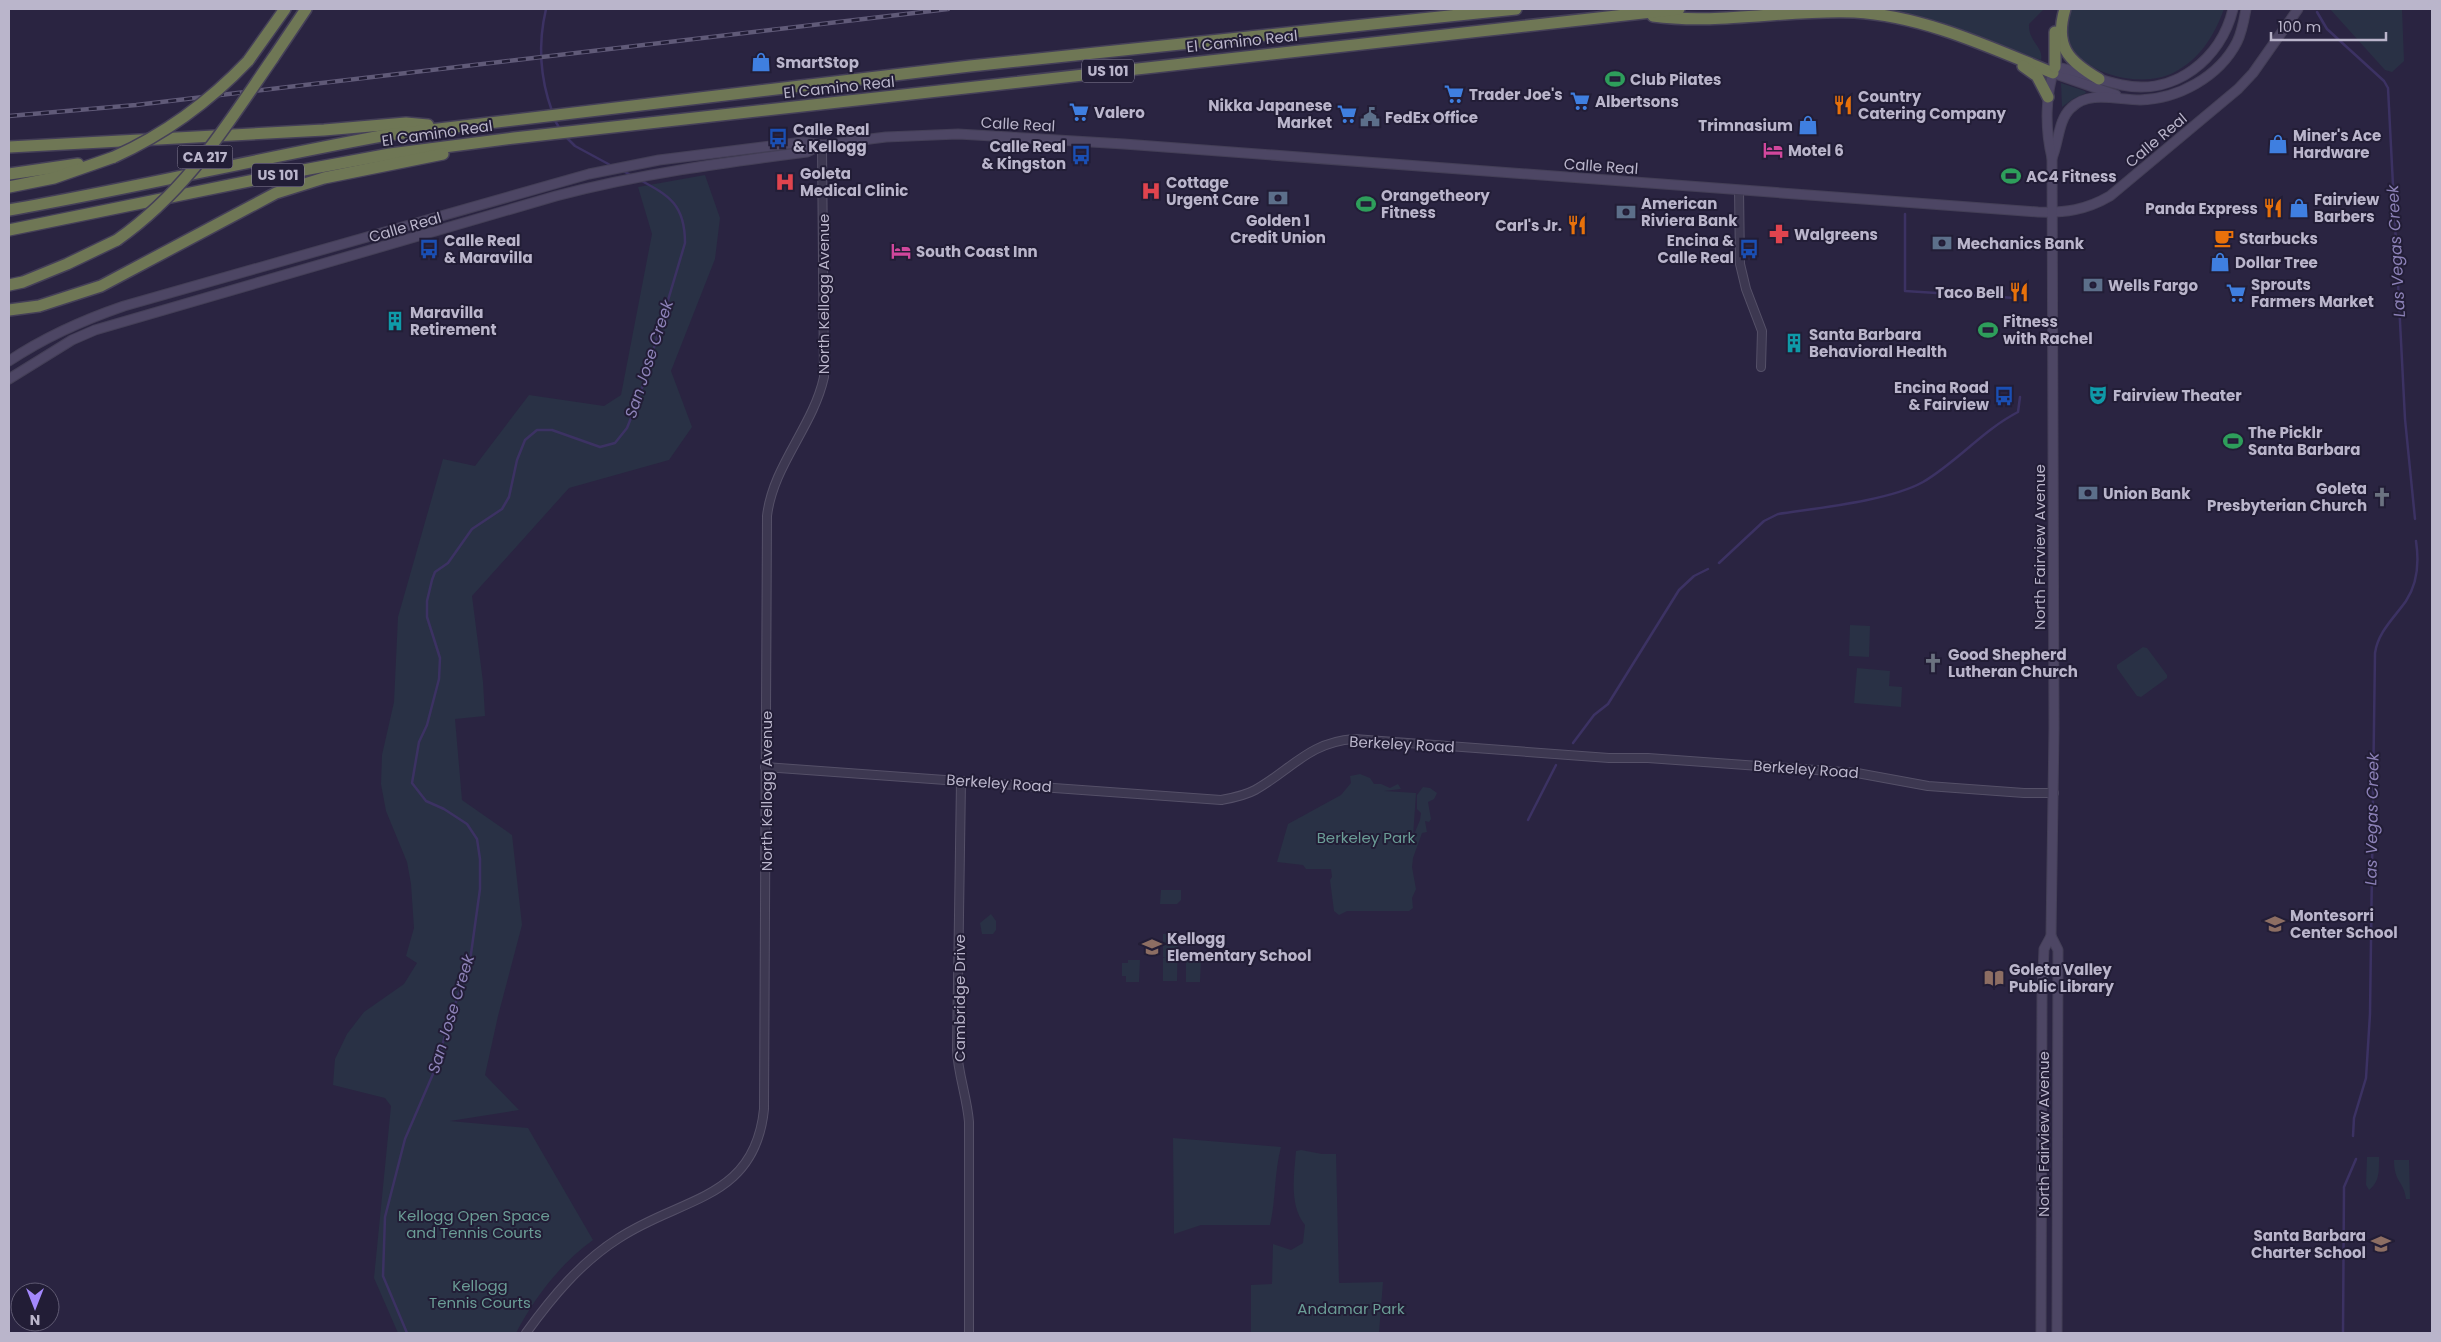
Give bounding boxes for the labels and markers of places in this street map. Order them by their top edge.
shop icon: SmartStop [750,51,772,73]
place label: SmartStop [776,52,859,73]
sports icon: Club Pilates [1604,68,1626,90]
place label: Club Pilates [1630,69,1721,90]
supermarket icon: Trader Joe's [1443,83,1465,105]
place label: Trader Joe's [1469,84,1563,105]
place label: Country Catering Company [1858,86,2007,124]
supermarket icon: Albertsons [1569,90,1591,112]
place label: Albertsons [1595,91,1679,112]
restaurant icon: Country Catering Company [1832,94,1854,116]
place label: Nikka Japanese Market [1208,95,1332,133]
supermarket icon: Valero [1068,101,1090,123]
place label: Valero [1094,102,1145,123]
supermarket icon: Nikka Japanese Market [1336,103,1358,125]
public building icon: FedEx Office [1359,106,1381,128]
place label: FedEx Office [1385,107,1478,128]
shop icon: Trimnasium [1797,114,1819,136]
place label: Trimnasium [1698,115,1793,136]
place label: Calle Real & Kellogg [793,119,870,157]
place label: Miner's Ace Hardware [2293,125,2381,163]
bus stop icon: Calle Real & Kellogg [767,127,789,149]
shop icon: Miner's Ace Hardware [2267,133,2289,155]
place label: Calle Real & Kingston [982,136,1066,174]
hotel icon: Motel 6 [1762,139,1784,161]
place label: Motel 6 [1788,140,1844,161]
bus stop icon: Calle Real & Kingston [1070,144,1092,166]
place label: Goleta Medical Clinic [800,163,908,201]
sports icon: AC4 Fitness [2000,165,2022,187]
place label: AC4 Fitness [2026,166,2117,187]
hospital icon: Goleta Medical Clinic [774,171,796,193]
place label: Cottage Urgent Care [1166,172,1259,210]
hospital icon: Cottage Urgent Care [1140,180,1162,202]
place label: Orangetheory Fitness [1381,185,1490,223]
bank icon: Golden 1 Credit Union [1267,187,1289,209]
place label: Fairview Barbers [2314,189,2379,227]
sports icon: Orangetheory Fitness [1355,193,1377,215]
place label: American Riviera Bank [1641,193,1738,231]
restaurant icon: Panda Express [2262,197,2284,219]
shop icon: Fairview Barbers [2288,197,2310,219]
place label: Panda Express [2145,198,2258,219]
bank icon: American Riviera Bank [1615,201,1637,223]
place label: Golden 1 Credit Union [1230,210,1326,248]
restaurant icon: Carl's Jr. [1566,214,1588,236]
place label: Carl's Jr. [1495,215,1562,236]
pharmacy icon: Walgreens [1768,223,1790,245]
place label: Walgreens [1794,224,1878,245]
cafe icon: Starbucks [2213,227,2235,249]
place label: Starbucks [2239,228,2318,249]
place label: Calle Real & Maravilla [444,230,533,268]
place label: Encina & Calle Real [1657,230,1734,268]
bank icon: Mechanics Bank [1931,232,1953,254]
place label: Mechanics Bank [1957,233,2085,254]
bus stop icon: Calle Real & Maravilla [418,238,440,260]
bus stop icon: Encina & Calle Real [1738,238,1760,260]
hotel icon: South Coast Inn [890,240,912,262]
place label: South Coast Inn [916,241,1038,262]
shop icon: Dollar Tree [2209,251,2231,273]
place label: Dollar Tree [2235,252,2318,273]
bank icon: Wells Fargo [2082,274,2104,296]
place label: Sprouts Farmers Market [2251,274,2374,312]
place label: Wells Fargo [2108,275,2198,296]
restaurant icon: Taco Bell [2008,281,2030,303]
place label: Taco Bell [1935,282,2004,303]
supermarket icon: Sprouts Farmers Market [2225,282,2247,304]
place label: Maravilla Retirement [410,302,497,340]
building icon: Maravilla Retirement [384,310,406,332]
place label: Fitness with Rachel [2003,311,2093,349]
sports icon: Fitness with Rachel [1977,319,1999,341]
place label: Santa Barbara Behavioral Health [1809,324,1947,362]
building icon: Santa Barbara Behavioral Health [1783,332,1805,354]
place label: Encina Road & Fairview [1894,377,1989,415]
theatre icon: Fairview Theater [2087,384,2109,406]
bus stop icon: Encina Road & Fairview [1993,385,2015,407]
place label: Fairview Theater [2113,385,2242,406]
place label: The Picklr Santa Barbara [2248,422,2360,460]
sports icon: The Picklr Santa Barbara [2222,430,2244,452]
place label: Goleta Presbyterian Church [2207,478,2367,516]
bank icon: Union Bank [2077,482,2099,504]
place label: Union Bank [2103,483,2191,504]
church icon: Goleta Presbyterian Church [2371,486,2393,508]
place label: Good Shepherd Lutheran Church [1948,644,2078,682]
church icon: Good Shepherd Lutheran Church [1922,652,1944,674]
place label: Montesorri Center School [2290,905,2398,943]
school or university icon: Montesorri Center School [2264,913,2286,935]
place label: Kellogg Elementary School [1167,928,1311,966]
school or university icon: Kellogg Elementary School [1141,936,1163,958]
place label: Goleta Valley Public Library [2009,959,2115,997]
library icon: Goleta Valley Public Library [1983,967,2005,989]
place label: Santa Barbara Charter School [2251,1225,2366,1263]
school or university icon: Santa Barbara Charter School [2370,1233,2392,1255]

